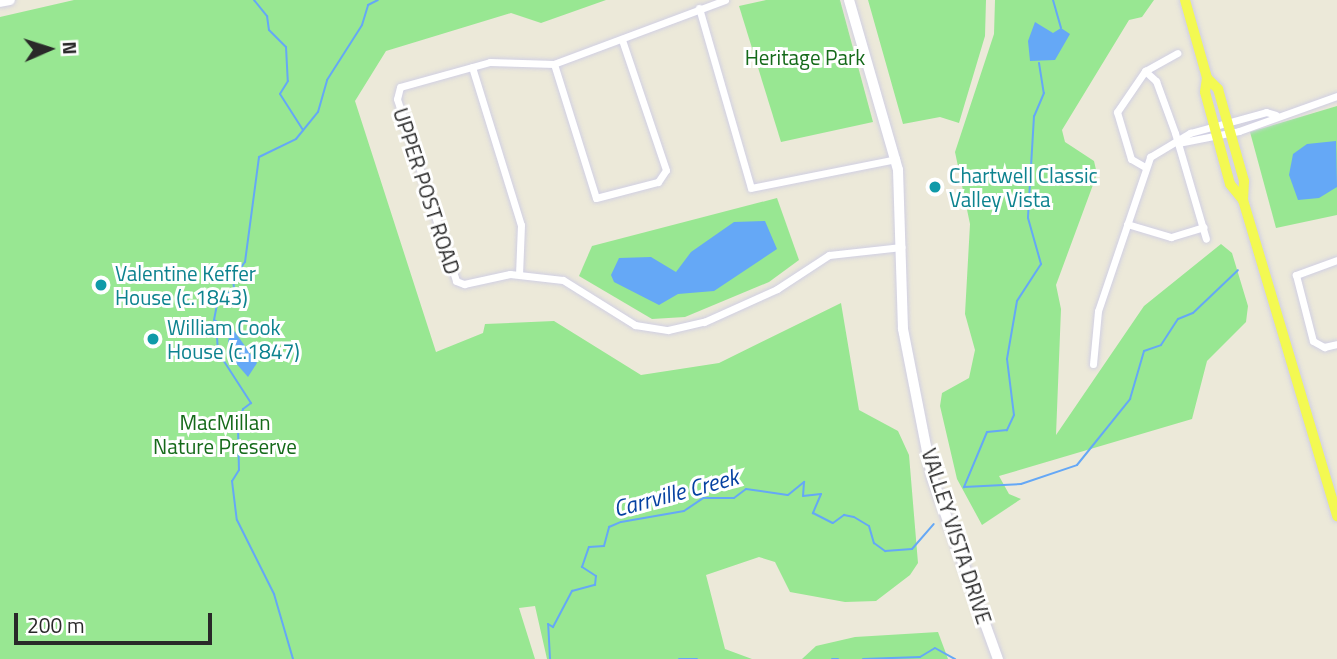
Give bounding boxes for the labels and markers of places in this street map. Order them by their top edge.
place label: Chartwell Classic Valley Vista [949,162,1098,212]
marker: Chartwell Classic Valley Vista [927,179,943,195]
place label: Valentine Keffer House (c.1843) [115,260,256,310]
marker: Valentine Keffer House (c.1843) [93,277,109,293]
place label: William Cook House (c.1847) [167,314,300,364]
marker: William Cook House (c.1847) [145,331,161,347]

